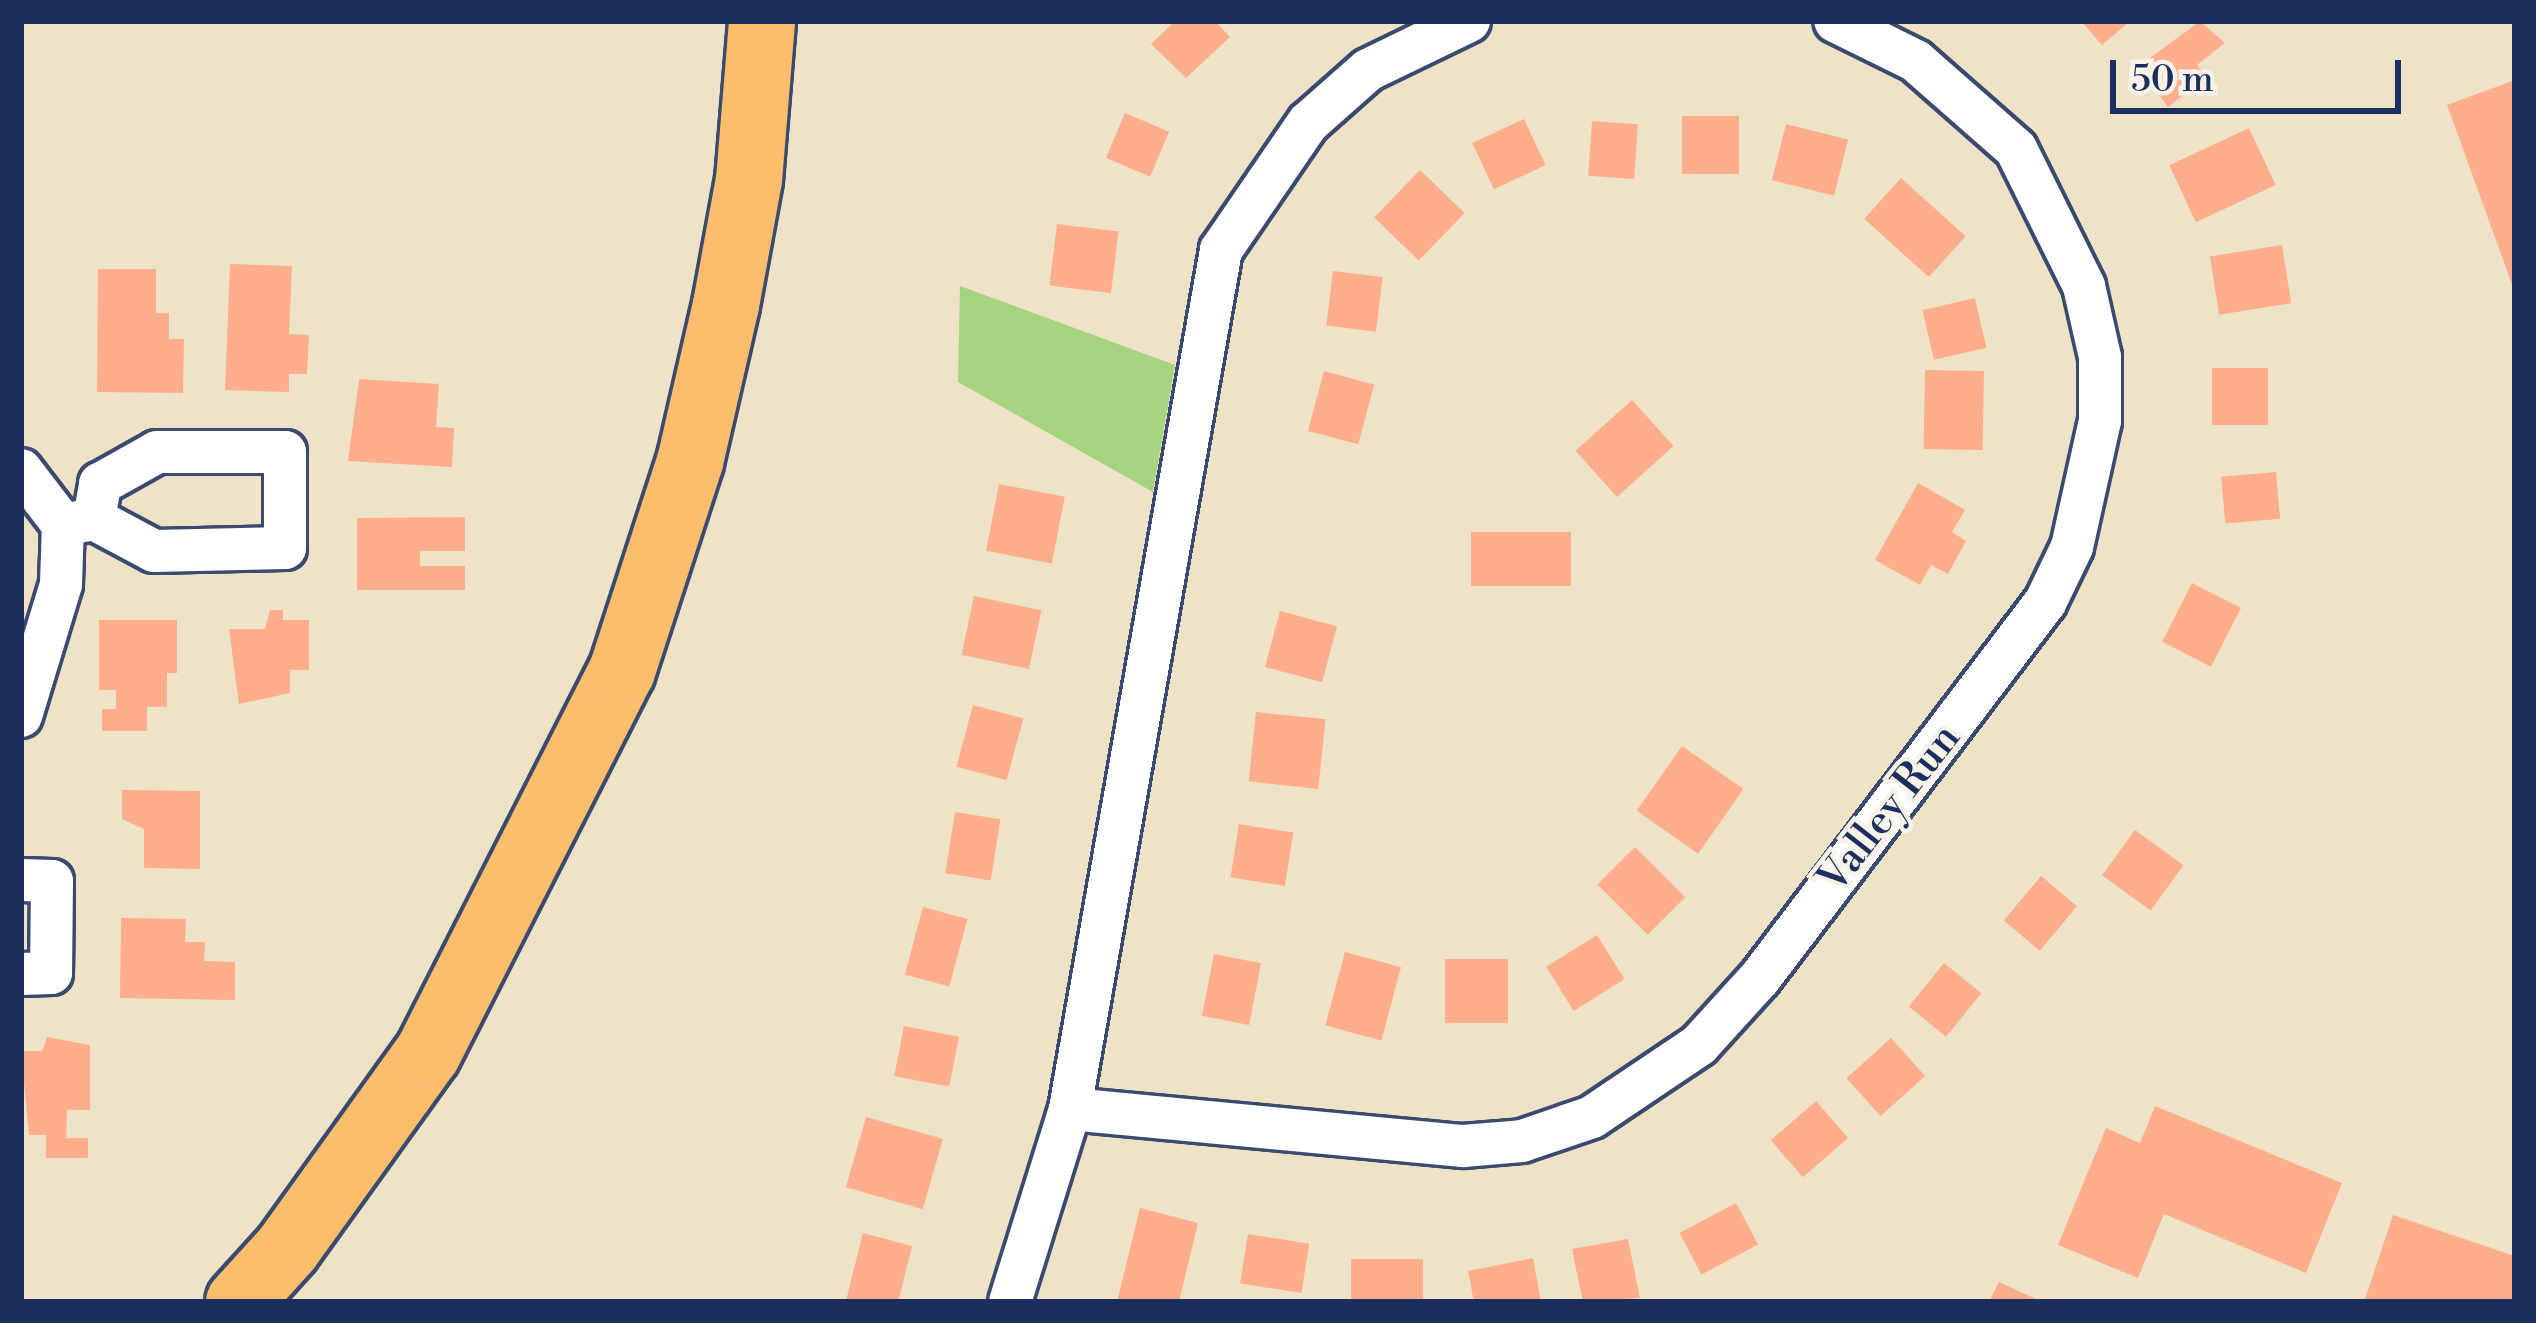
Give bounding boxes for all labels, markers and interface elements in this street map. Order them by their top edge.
scale bar [2116,36,2407,110]
text: 50 m [2131,58,2214,103]
street label: Valley Run [1808,714,1972,904]

